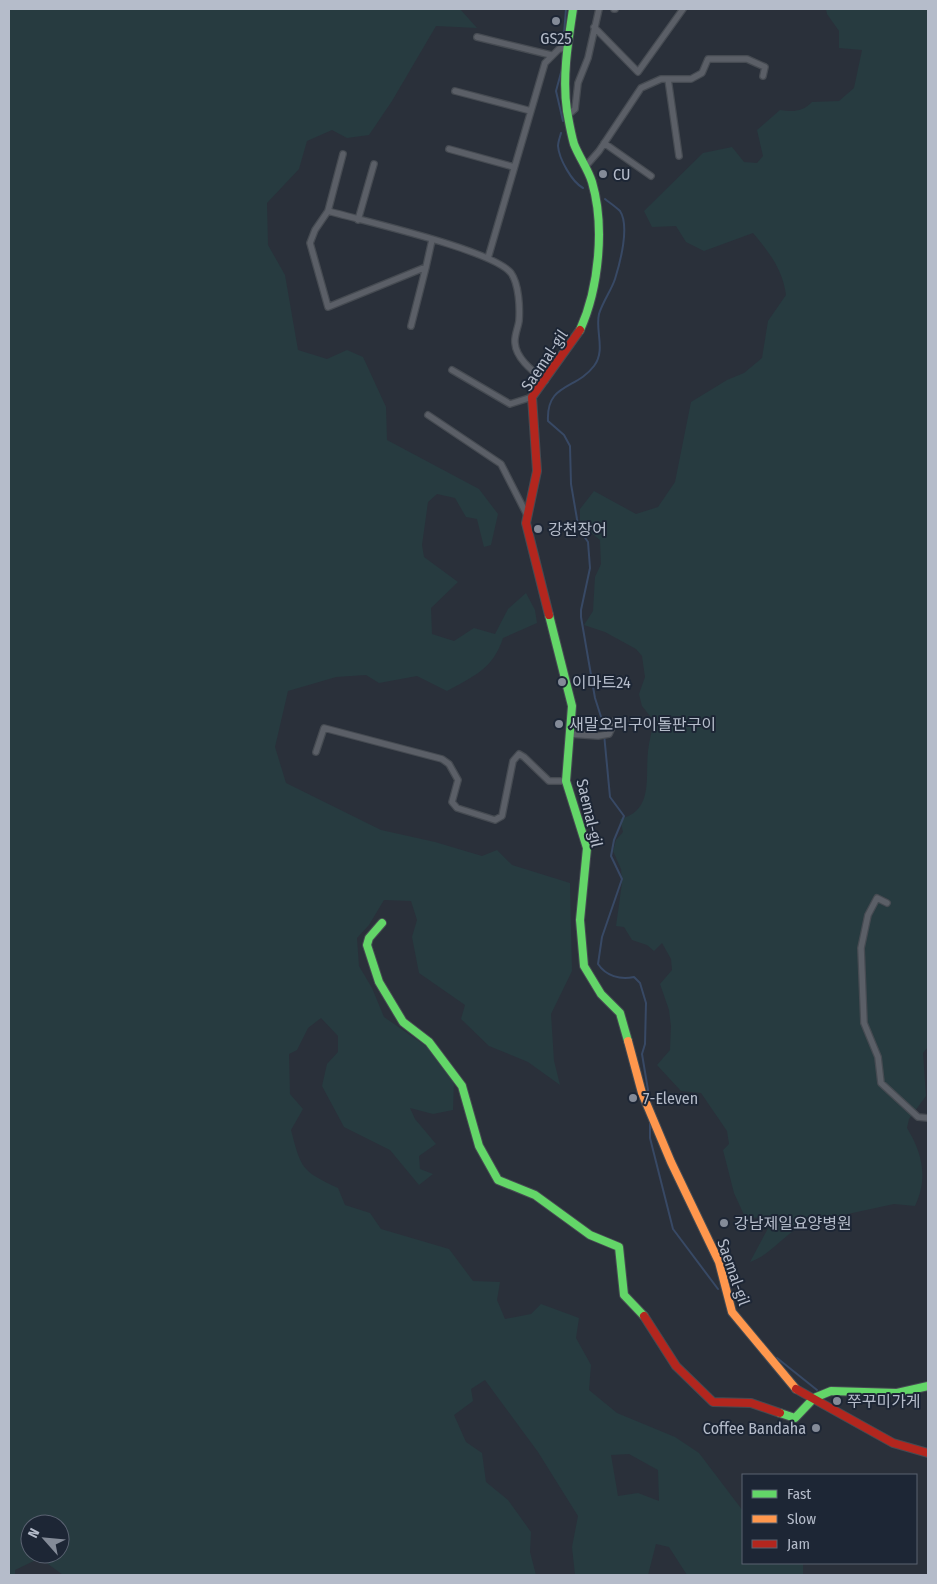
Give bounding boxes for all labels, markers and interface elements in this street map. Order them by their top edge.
marker: GS25 [550,15,562,27]
place label: GS25 [540,29,572,48]
place label: CU [613,165,630,184]
marker: CU [597,168,609,180]
street label: Saemal-gil [517,326,572,394]
place label: 강천장어 [548,520,607,539]
marker: 강천장어 [532,523,544,535]
place label: 이마트24 [572,673,631,692]
marker: 이마트24 [556,676,568,688]
place label: 새말오리구이돌판구이 [569,715,716,734]
marker: 새말오리구이돌판구이 [553,718,565,730]
street label: Saemal-gil [572,777,607,849]
place label: 7-Eleven [643,1089,698,1108]
marker: 7-Eleven [627,1092,639,1104]
place label: 강남제일요양병원 [734,1214,852,1233]
marker: 강남제일요양병원 [718,1217,730,1229]
street label: Saemal-gil [713,1236,754,1308]
place label: 쭈꾸미가게 [847,1392,921,1411]
marker: 쭈꾸미가게 [831,1395,843,1407]
place label: Coffee Bandaha [703,1419,806,1438]
marker: Coffee Bandaha [810,1422,822,1434]
legend [742,1474,917,1564]
text: Fast [787,1485,811,1503]
text: Slow [787,1510,816,1528]
north arrow [20,1514,70,1564]
text: N [24,1526,43,1541]
text: Jam [787,1535,810,1553]

